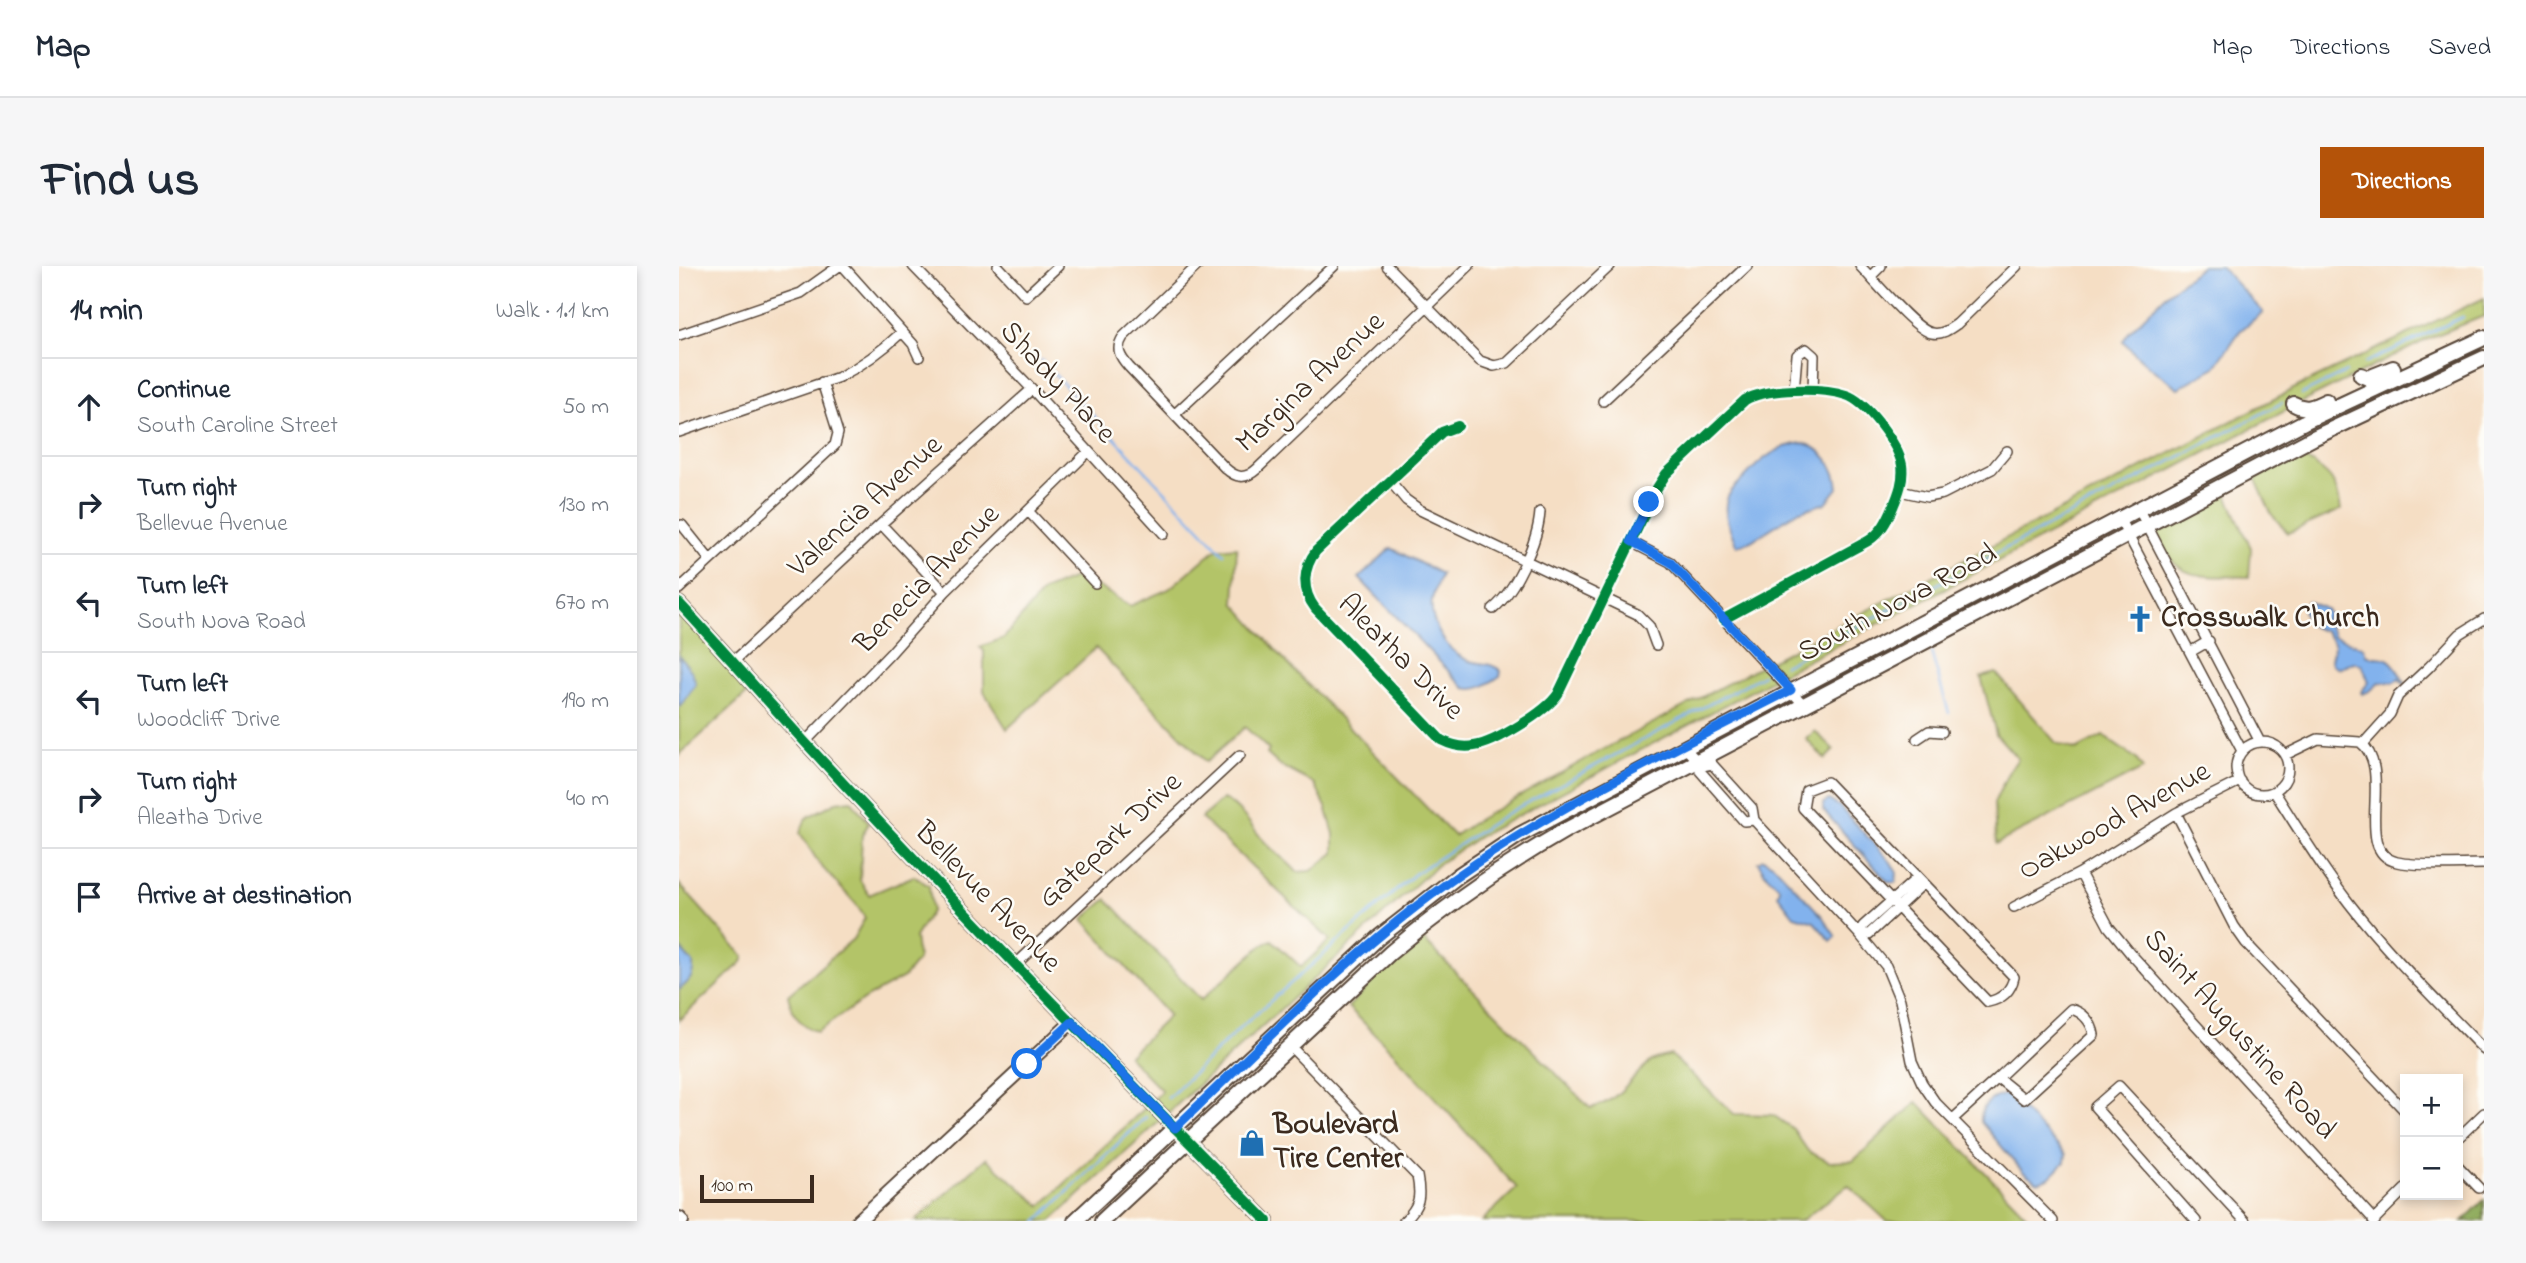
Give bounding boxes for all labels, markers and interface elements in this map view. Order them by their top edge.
text: Map [35,24,91,72]
text: Map [2212,31,2253,66]
text: Directions [2291,31,2390,66]
text: Saved [2428,31,2491,66]
text: Find us [42,146,199,218]
button: Directions [2320,147,2484,218]
text: 14 min [70,290,143,334]
text: Walk · 1.1 km [495,295,609,328]
street label: Margina Avenue [1226,301,1396,464]
street label: Shady Place [988,312,1126,455]
text: Continue [137,372,230,410]
icon: ahead [70,388,108,426]
text: 50 m [562,391,609,424]
text: South Caroline Street [137,410,338,443]
street label: Valencia Avenue [778,425,954,589]
text: Turn right [137,470,237,508]
icon: right [70,486,108,524]
route end [1633,486,1664,517]
text: 130 m [559,489,609,522]
street label: Benecia Avenue [844,495,1012,666]
text: Bellevue Avenue [137,508,288,541]
street label: South Nova Road [1790,533,2006,675]
text: Turn left [137,568,228,606]
icon: left [70,584,108,622]
street label: Aleatha Drive [1327,585,1474,732]
text: 670 m [556,587,609,620]
place label: Crosswalk Church [2161,597,2379,641]
church icon: Crosswalk Church [2125,604,2155,634]
text: South Nova Road [137,606,306,639]
text: Turn left [137,666,228,704]
icon: left [70,682,108,720]
text: 190 m [561,685,609,718]
text: Woodcliff Drive [137,704,280,737]
street label: Oakwood Avenue [2011,751,2220,893]
street label: Gatepark Drive [1029,762,1194,920]
text: Turn right [137,764,237,802]
icon: right [70,780,108,818]
text: 40 m [566,783,609,816]
text: Aleatha Drive [137,802,263,835]
street label: Bellevue Avenue [902,811,1071,984]
icon: arrive [70,878,108,916]
text: Arrive at destination [137,878,352,916]
street label: Saint Augustine Road [2132,920,2346,1151]
route start [1011,1048,1042,1079]
map controls [2400,1074,2463,1200]
button: + [2400,1074,2463,1137]
place label: Boulevard Tire Center [1271,1104,1404,1182]
shop icon: Boulevard Tire Center [1237,1128,1267,1158]
button: − [2400,1137,2463,1200]
scale bar [700,1172,814,1204]
text: 100 m [711,1173,753,1200]

